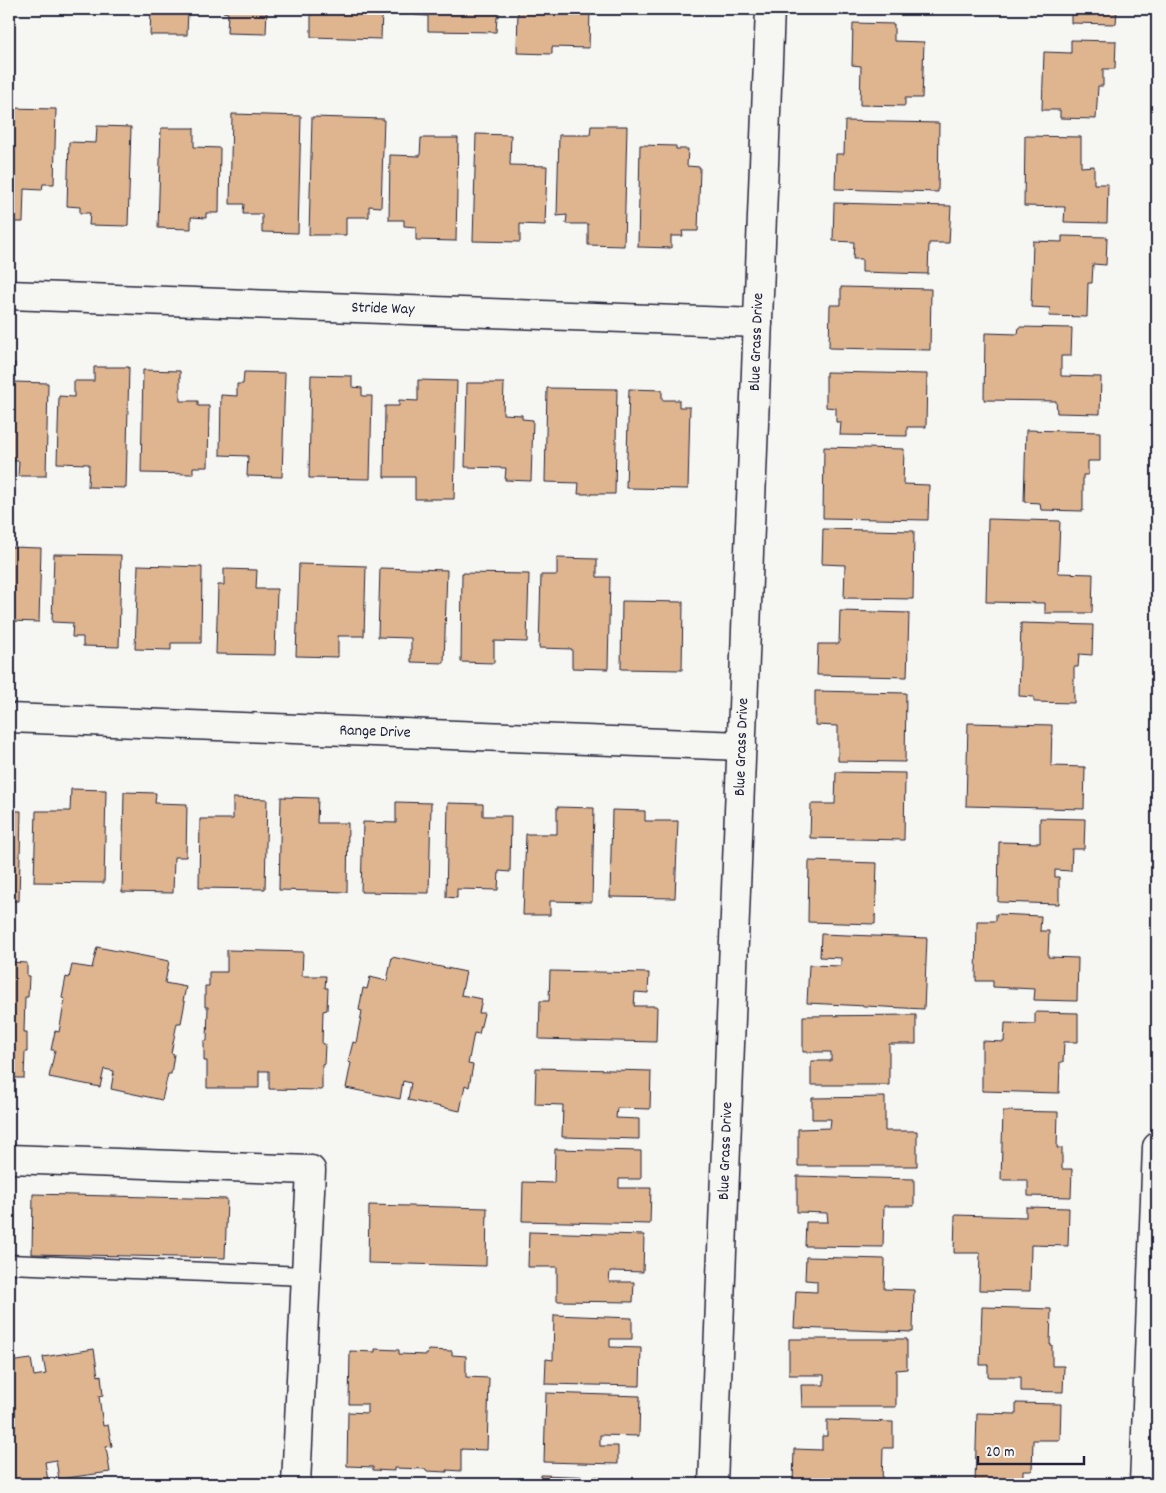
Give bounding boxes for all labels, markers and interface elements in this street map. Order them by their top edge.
street label: Blue Grass Drive [744,292,770,392]
street label: Stride Way [351,296,416,322]
street label: Blue Grass Drive [729,697,755,797]
street label: Range Drive [339,719,411,745]
street label: Blue Grass Drive [713,1101,739,1201]
scale bar [978,1433,1085,1465]
text: 20 m [986,1442,1014,1464]

